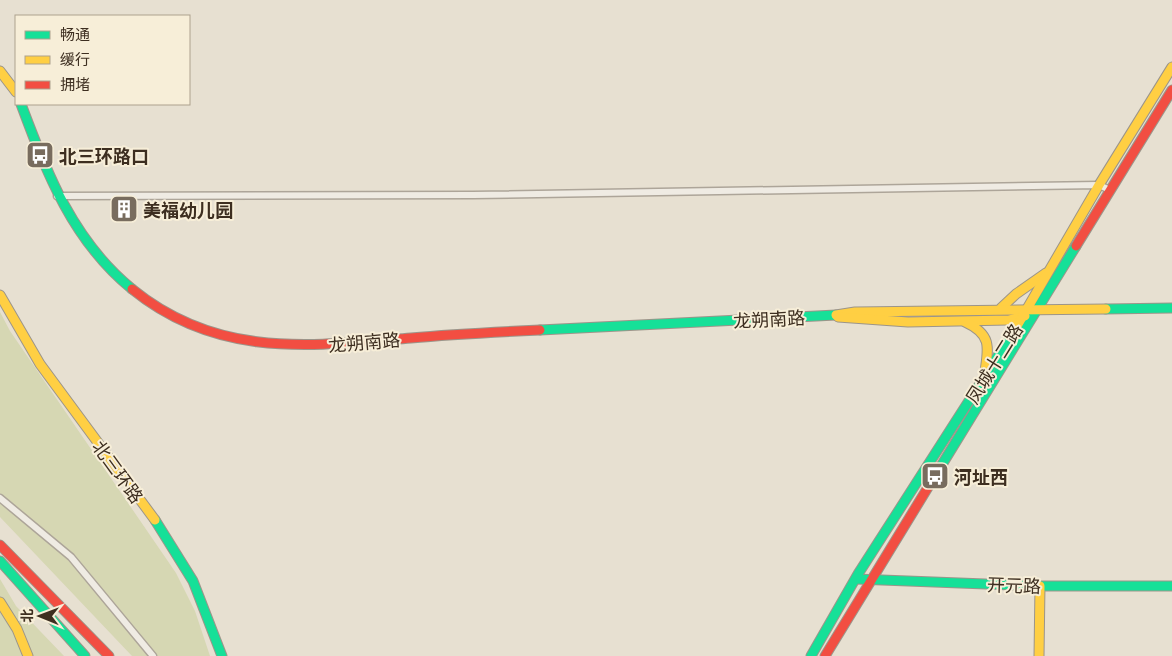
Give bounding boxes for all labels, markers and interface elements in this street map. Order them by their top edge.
legend [15,15,190,105]
text: 畅通 [60,23,90,44]
text: 缓行 [60,48,90,69]
text: 拥堵 [60,73,90,94]
bus stop icon: 北三环路口 [25,140,55,170]
place label: 北三环路口 [59,142,149,168]
building icon: 美福幼儿园 [109,194,139,224]
place label: 美福幼儿园 [143,196,233,222]
street label: 龙朔南路 [732,303,806,333]
street label: 凤城十二路 [958,318,1028,408]
street label: 龙朔南路 [327,325,401,357]
street label: 北三环路 [87,434,151,508]
bus stop icon: 河址西 [920,461,950,491]
place label: 河址西 [954,463,1008,489]
street label: 开元路 [987,570,1041,598]
north arrow [15,591,65,641]
text: 北 [16,609,36,623]

